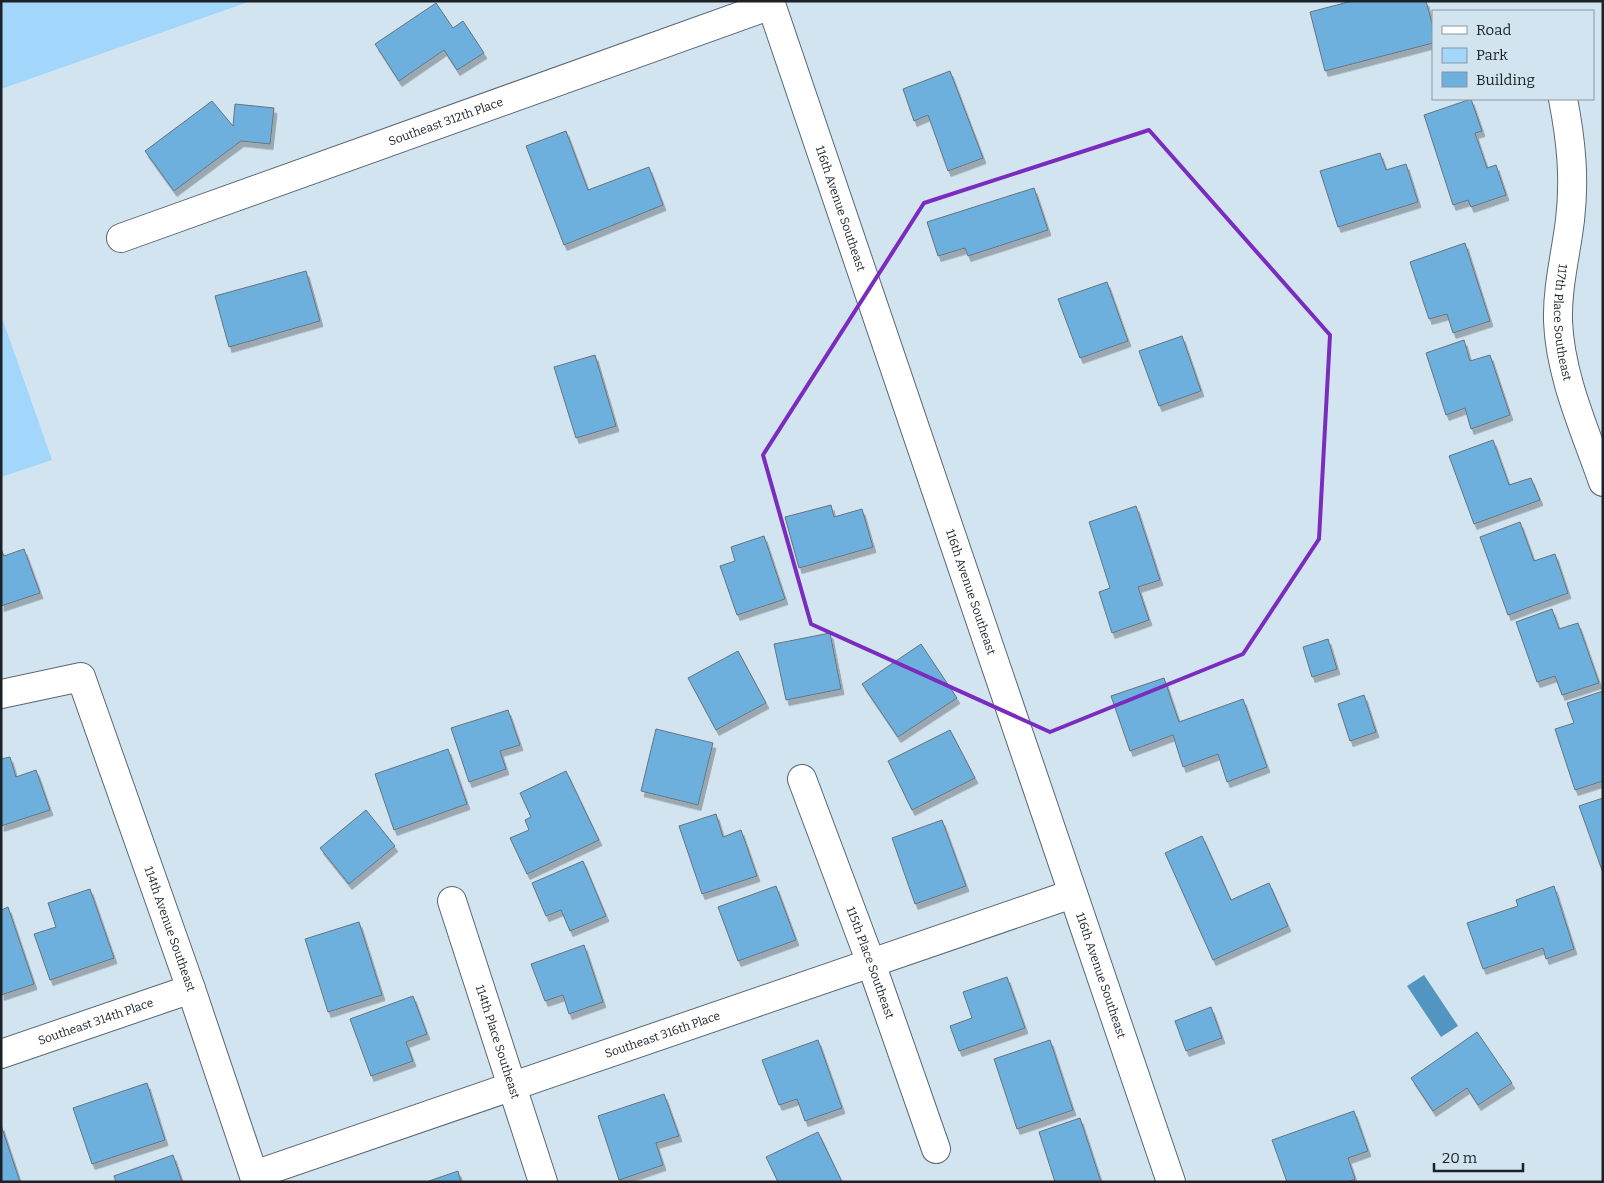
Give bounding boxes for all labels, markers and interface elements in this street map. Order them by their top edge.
legend [1432,10,1594,100]
text: Road [1476,21,1511,39]
text: Park [1476,46,1508,64]
text: Building [1476,71,1535,89]
street label: Southeast 312th Place [387,95,505,149]
street label: 116th Avenue Southeast [813,144,868,274]
street label: 117th Place Southeast [1551,263,1575,383]
street label: 116th Avenue Southeast [943,527,999,657]
street label: 114th Avenue Southeast [141,864,199,994]
street label: 115th Place Southeast [843,905,897,1021]
street label: 116th Avenue Southeast [1073,911,1129,1041]
street label: 114th Place Southeast [473,983,523,1101]
street label: Southeast 314th Place [36,995,155,1048]
street label: Southeast 316th Place [603,1008,722,1061]
scale bar [1434,1140,1523,1172]
text: 20 m [1442,1149,1478,1167]

